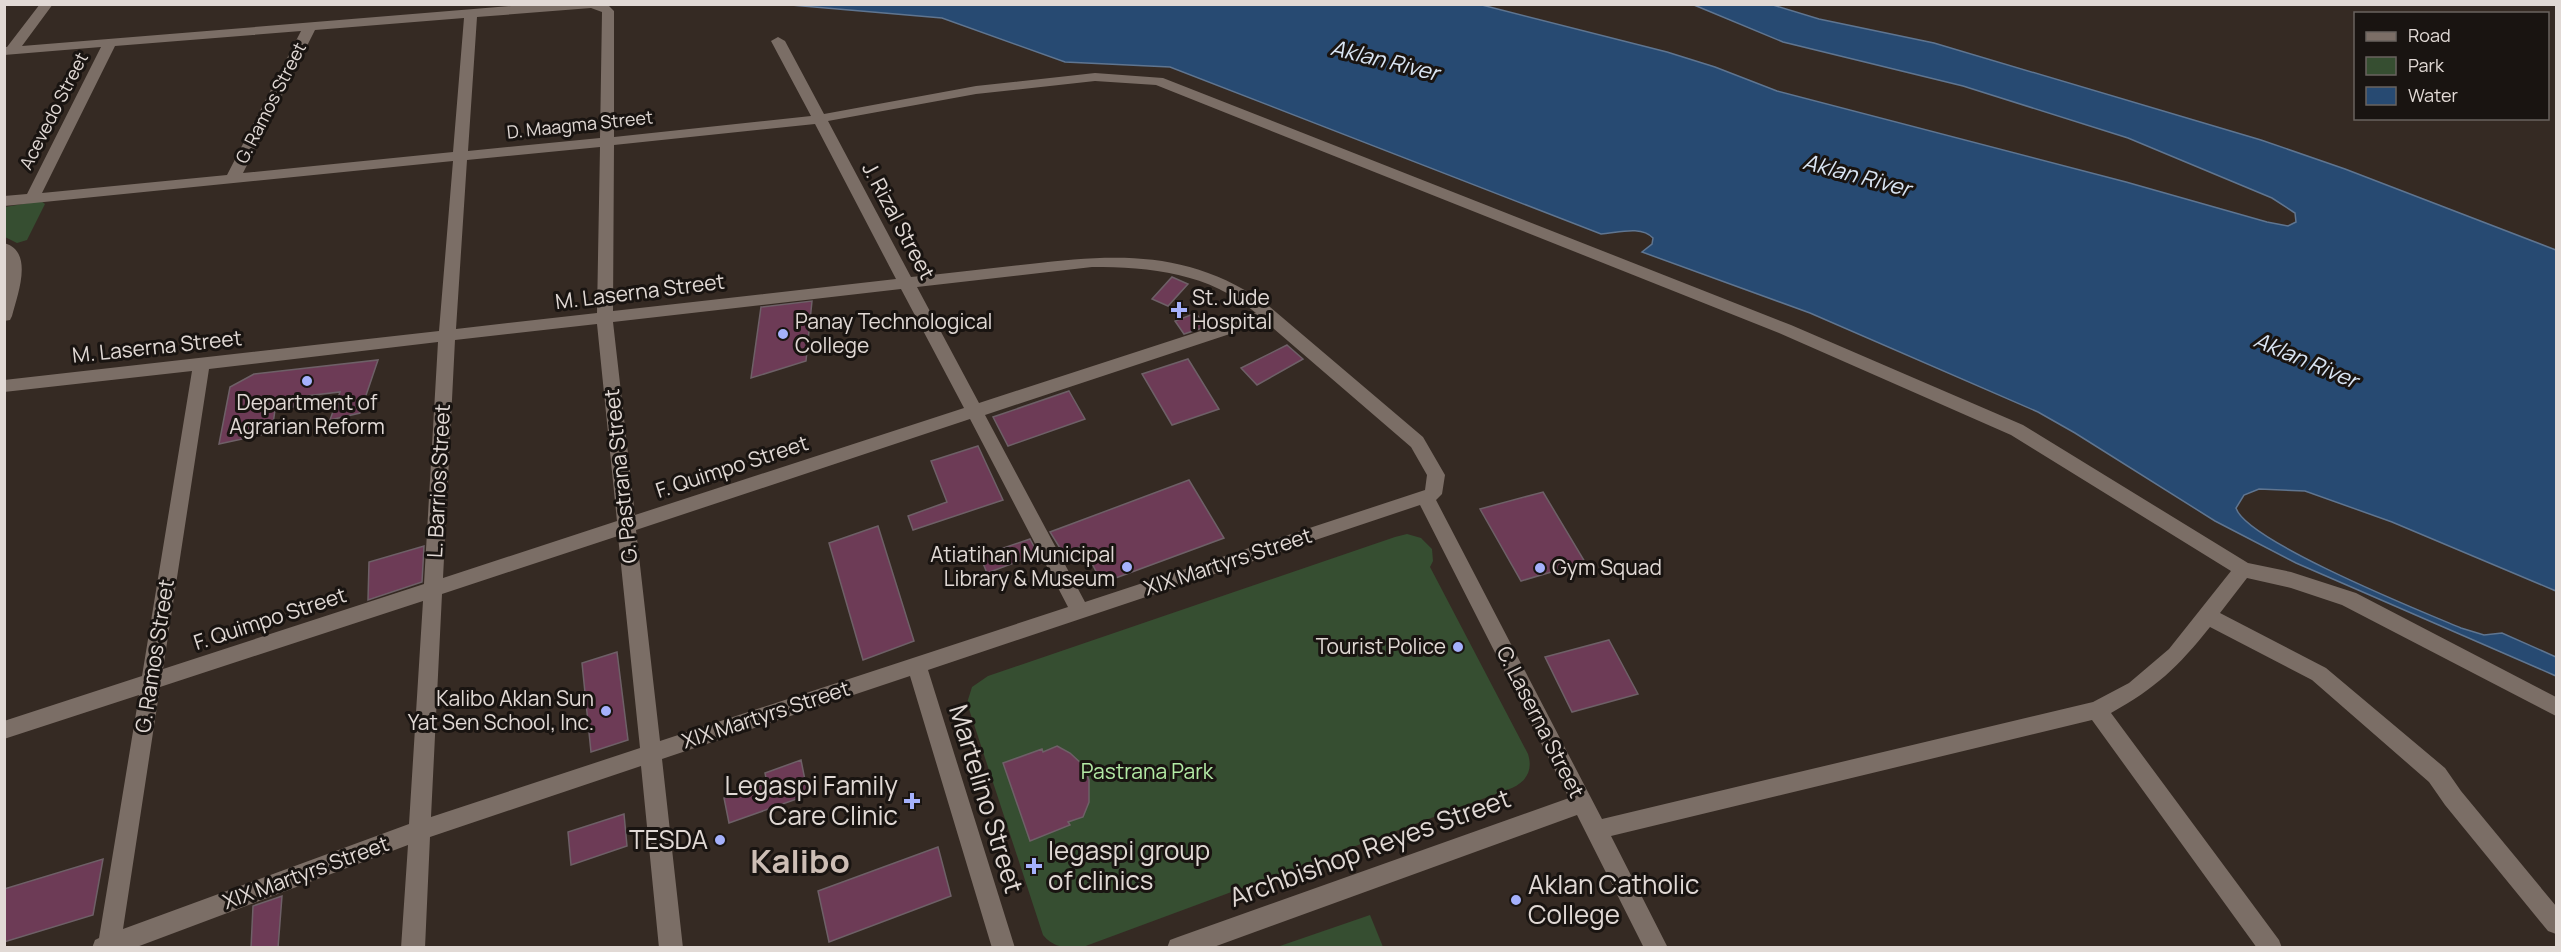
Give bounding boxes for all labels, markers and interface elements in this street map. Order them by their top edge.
legend [2354,12,2549,120]
text: Road [2408,23,2451,47]
water label: Aklan River [1328,32,1445,89]
street label: G. Ramos Street [229,38,311,167]
street label: Acevedo Street [13,48,93,173]
text: Park [2408,53,2445,77]
text: Water [2408,83,2458,107]
street label: D. Maagma Street [506,104,654,144]
water label: Aklan River [1800,146,1917,205]
street label: J. Rizal Street [856,157,942,284]
street label: M. Laserna Street [554,267,726,315]
place label: St. Jude Hospital [1192,283,1272,335]
marker: St. Jude Hospital [1170,301,1188,319]
place label: Panay Technological College [795,307,992,359]
street label: M. Laserna Street [71,323,243,369]
water label: Aklan River [2249,325,2365,397]
marker: Panay Technological College [776,327,790,341]
marker: Department of Agrarian Reform [300,374,314,388]
street label: G. Pastrana Street [597,387,643,565]
place label: Department of Agrarian Reform [229,388,385,440]
street label: L. Barrios Street [420,403,456,559]
street label: F. Quimpo Street [652,428,812,504]
street label: XIX Martyrs Street [1140,521,1315,601]
place label: Atiatihan Municipal Library & Museum [930,540,1115,592]
place label: Gym Squad [1552,553,1662,581]
marker: Atiatihan Municipal Library & Museum [1120,560,1134,574]
marker: Gym Squad [1533,561,1547,575]
street label: G. Ramos Street [128,577,180,735]
street label: F. Quimpo Street [190,580,350,656]
place label: Tourist Police [1316,632,1446,660]
marker: Tourist Police [1451,640,1465,654]
street label: C. Laserna Street [1491,641,1591,802]
street label: XIX Martyrs Street [678,674,853,754]
place label: Kalibo Aklan Sun Yat Sen School, Inc. [408,684,594,736]
street label: Martelino Street [941,700,1033,897]
marker: Kalibo Aklan Sun Yat Sen School, Inc. [599,704,613,718]
park label: Pastrana Park [1081,757,1214,785]
place label: Legaspi Family Care Clinic [724,767,898,833]
street label: Archbishop Reyes Street [1224,779,1515,915]
marker: Legaspi Family Care Clinic [903,792,921,810]
place label: TESDA [629,821,708,857]
street label: XIX Martyrs Street [219,829,393,915]
place label: legaspi group of clinics [1048,832,1210,898]
marker: TESDA [713,833,727,847]
district label: Kalibo [750,838,850,883]
marker: legaspi group of clinics [1025,857,1043,875]
place label: Aklan Catholic College [1528,866,1699,932]
marker: Aklan Catholic College [1509,893,1523,907]

